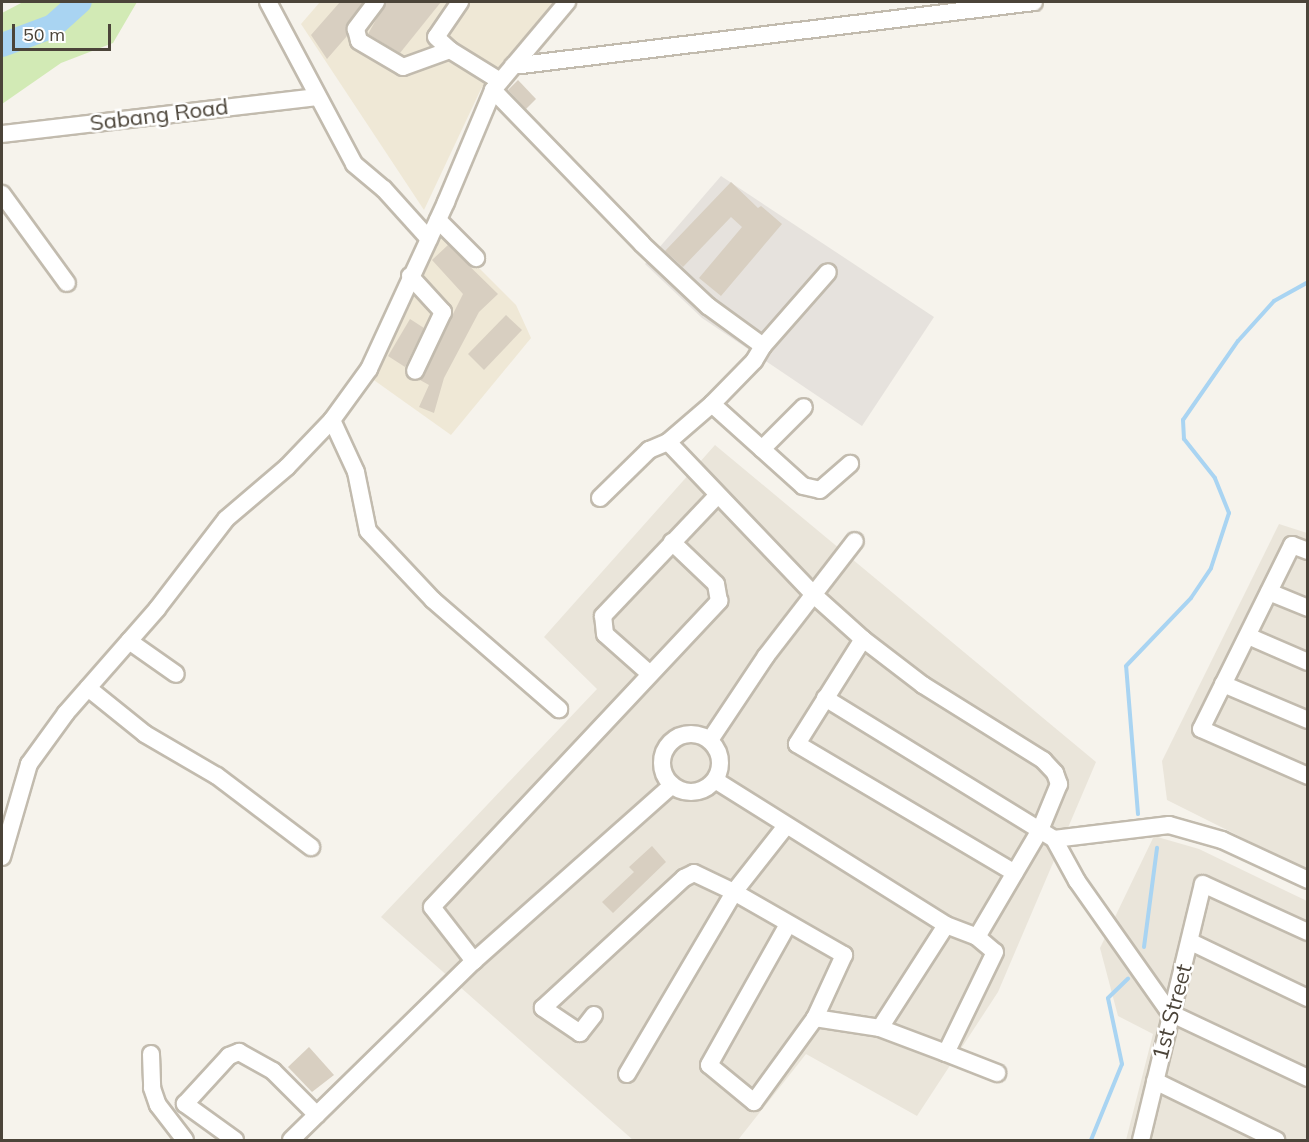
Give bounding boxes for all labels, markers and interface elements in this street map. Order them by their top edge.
scale bar [15,12,114,50]
text: 50 m [23,23,65,46]
street label: Sabang Road [88,93,230,137]
street label: 1st Street [1147,961,1197,1063]

